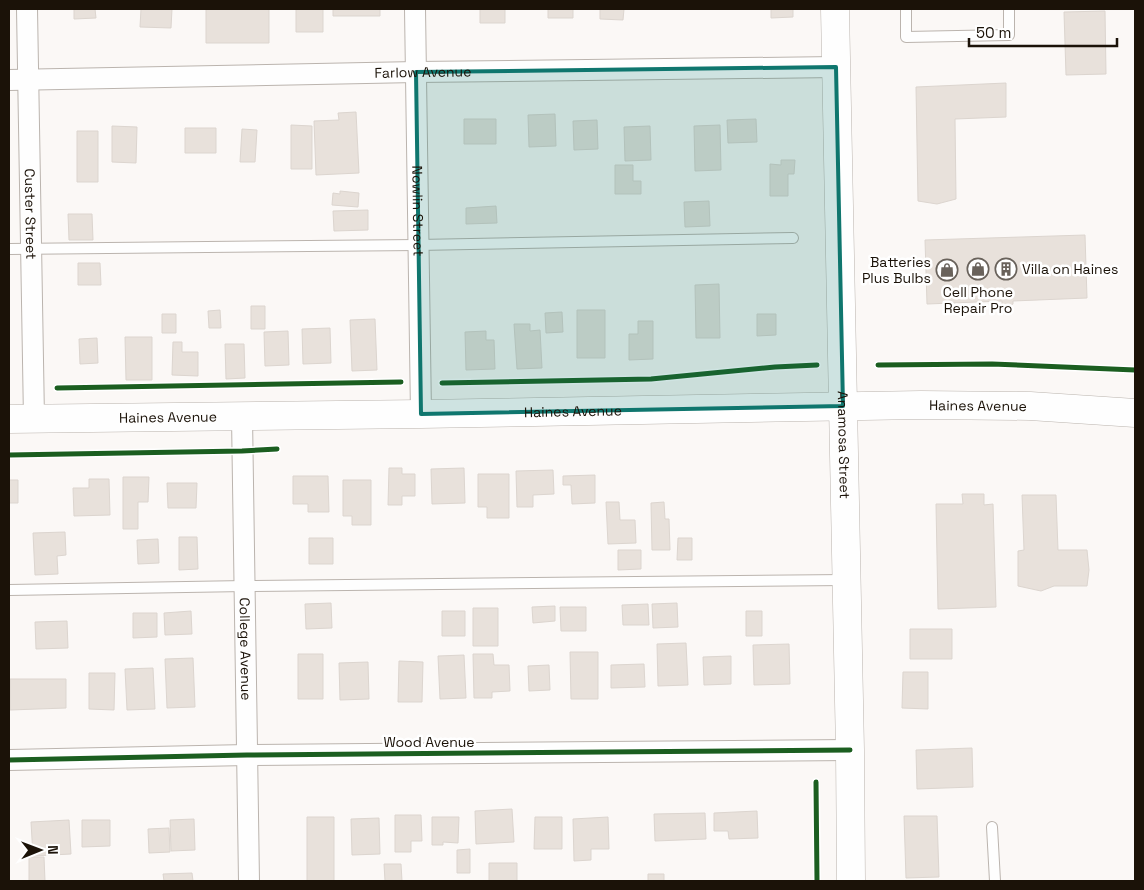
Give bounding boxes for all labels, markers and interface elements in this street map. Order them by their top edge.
scale bar [969,15,1116,47]
text: 50 m [976,23,1011,42]
street label: Farlow Avenue [374,62,471,82]
street label: Nowlin Street [408,165,428,257]
street label: Custer Street [21,168,40,260]
place label: Batteries Plus Bulbs [862,253,931,287]
shop icon: Cell Phone Repair Pro [966,257,990,281]
building icon: Villa on Haines [994,257,1018,281]
shop icon: Batteries Plus Bulbs [935,258,959,282]
place label: Villa on Haines [1022,260,1118,278]
place label: Cell Phone Repair Pro [943,283,1013,317]
street label: Anamosa Street [834,391,854,499]
street label: Haines Avenue [929,396,1027,415]
street label: Haines Avenue [524,401,622,421]
street label: Haines Avenue [119,407,217,427]
street label: College Avenue [236,597,255,701]
street label: Wood Avenue [383,733,475,751]
north arrow [15,825,65,875]
text: N [44,845,62,855]

